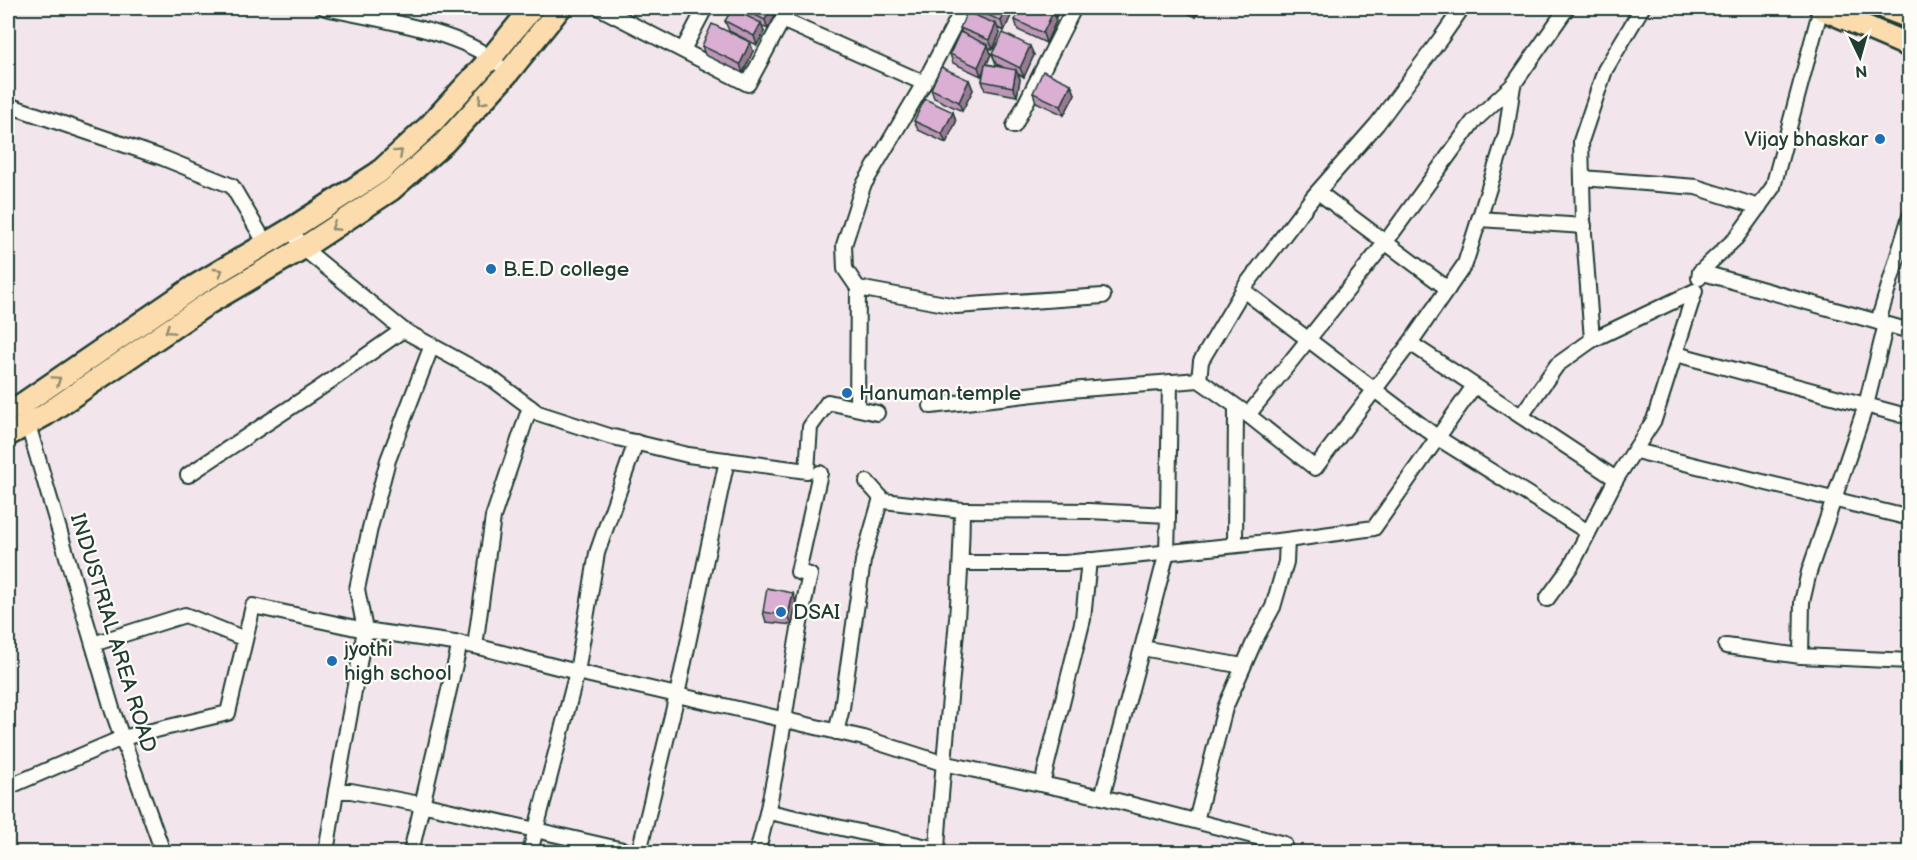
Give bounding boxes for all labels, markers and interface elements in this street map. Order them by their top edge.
north arrow [1830,27,1890,87]
text: N [1854,60,1868,80]
one-way arrow [478,94,489,105]
place label: Vijay bhaskar [1744,127,1868,152]
marker: Vijay bhaskar [1873,132,1887,146]
one-way arrow [392,149,403,160]
one-way arrow [330,220,341,231]
place label: B.E.D college [503,257,629,282]
marker: B.E.D college [484,262,498,276]
one-way arrow [213,267,223,279]
one-way arrow [165,323,176,334]
one-way arrow [50,376,61,387]
place label: Hanuman temple [859,381,1021,406]
marker: Hanuman temple [840,386,854,400]
street label: INDUSTRIAL AREA ROAD [65,511,161,755]
place label: DSAI [793,600,840,625]
marker: DSAI [774,605,788,619]
place label: jyothi high school [343,637,452,686]
marker: jyothi high school [325,654,339,668]

